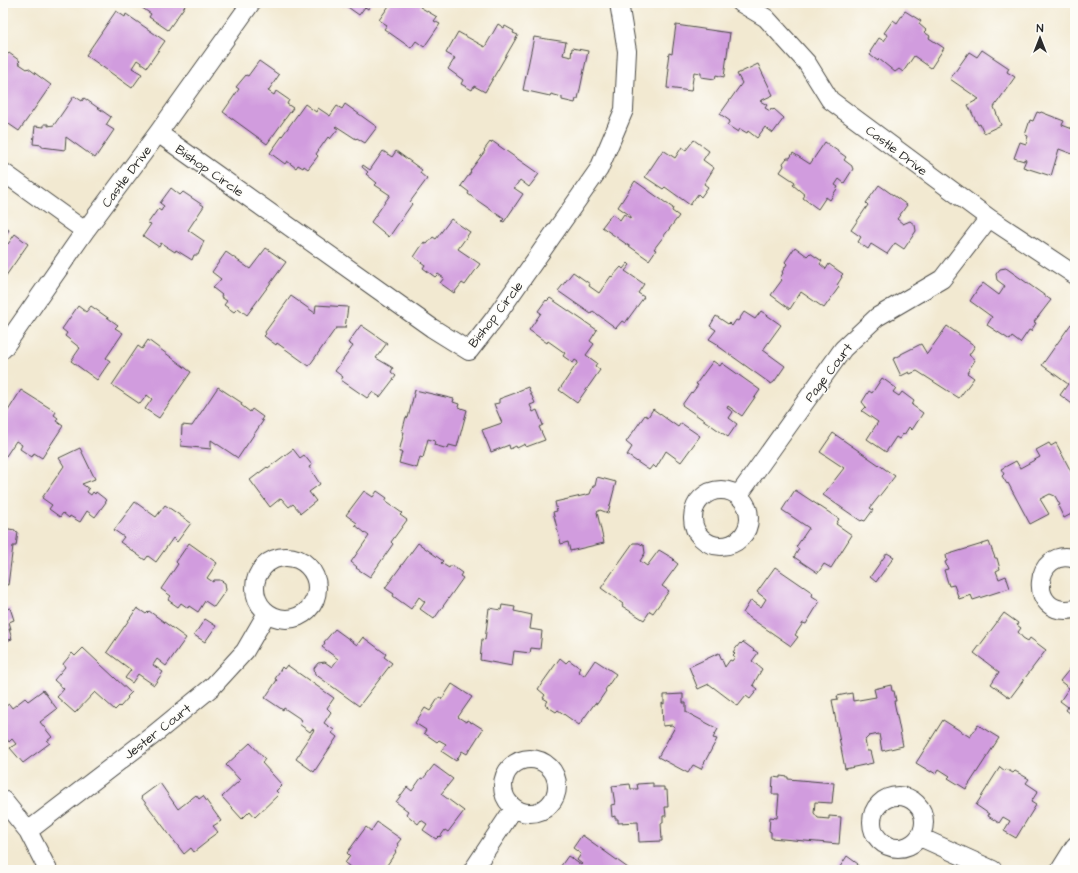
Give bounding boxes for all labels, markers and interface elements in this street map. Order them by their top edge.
north arrow [1020,18,1060,58]
text: N [1037,21,1044,36]
street label: Castle Drive [862,122,931,180]
street label: Bishop Circle [172,141,247,201]
street label: Castle Drive [98,142,156,211]
street label: Bishop Circle [464,278,527,352]
street label: Page Court [801,339,858,406]
street label: Jester Court [120,699,196,764]

